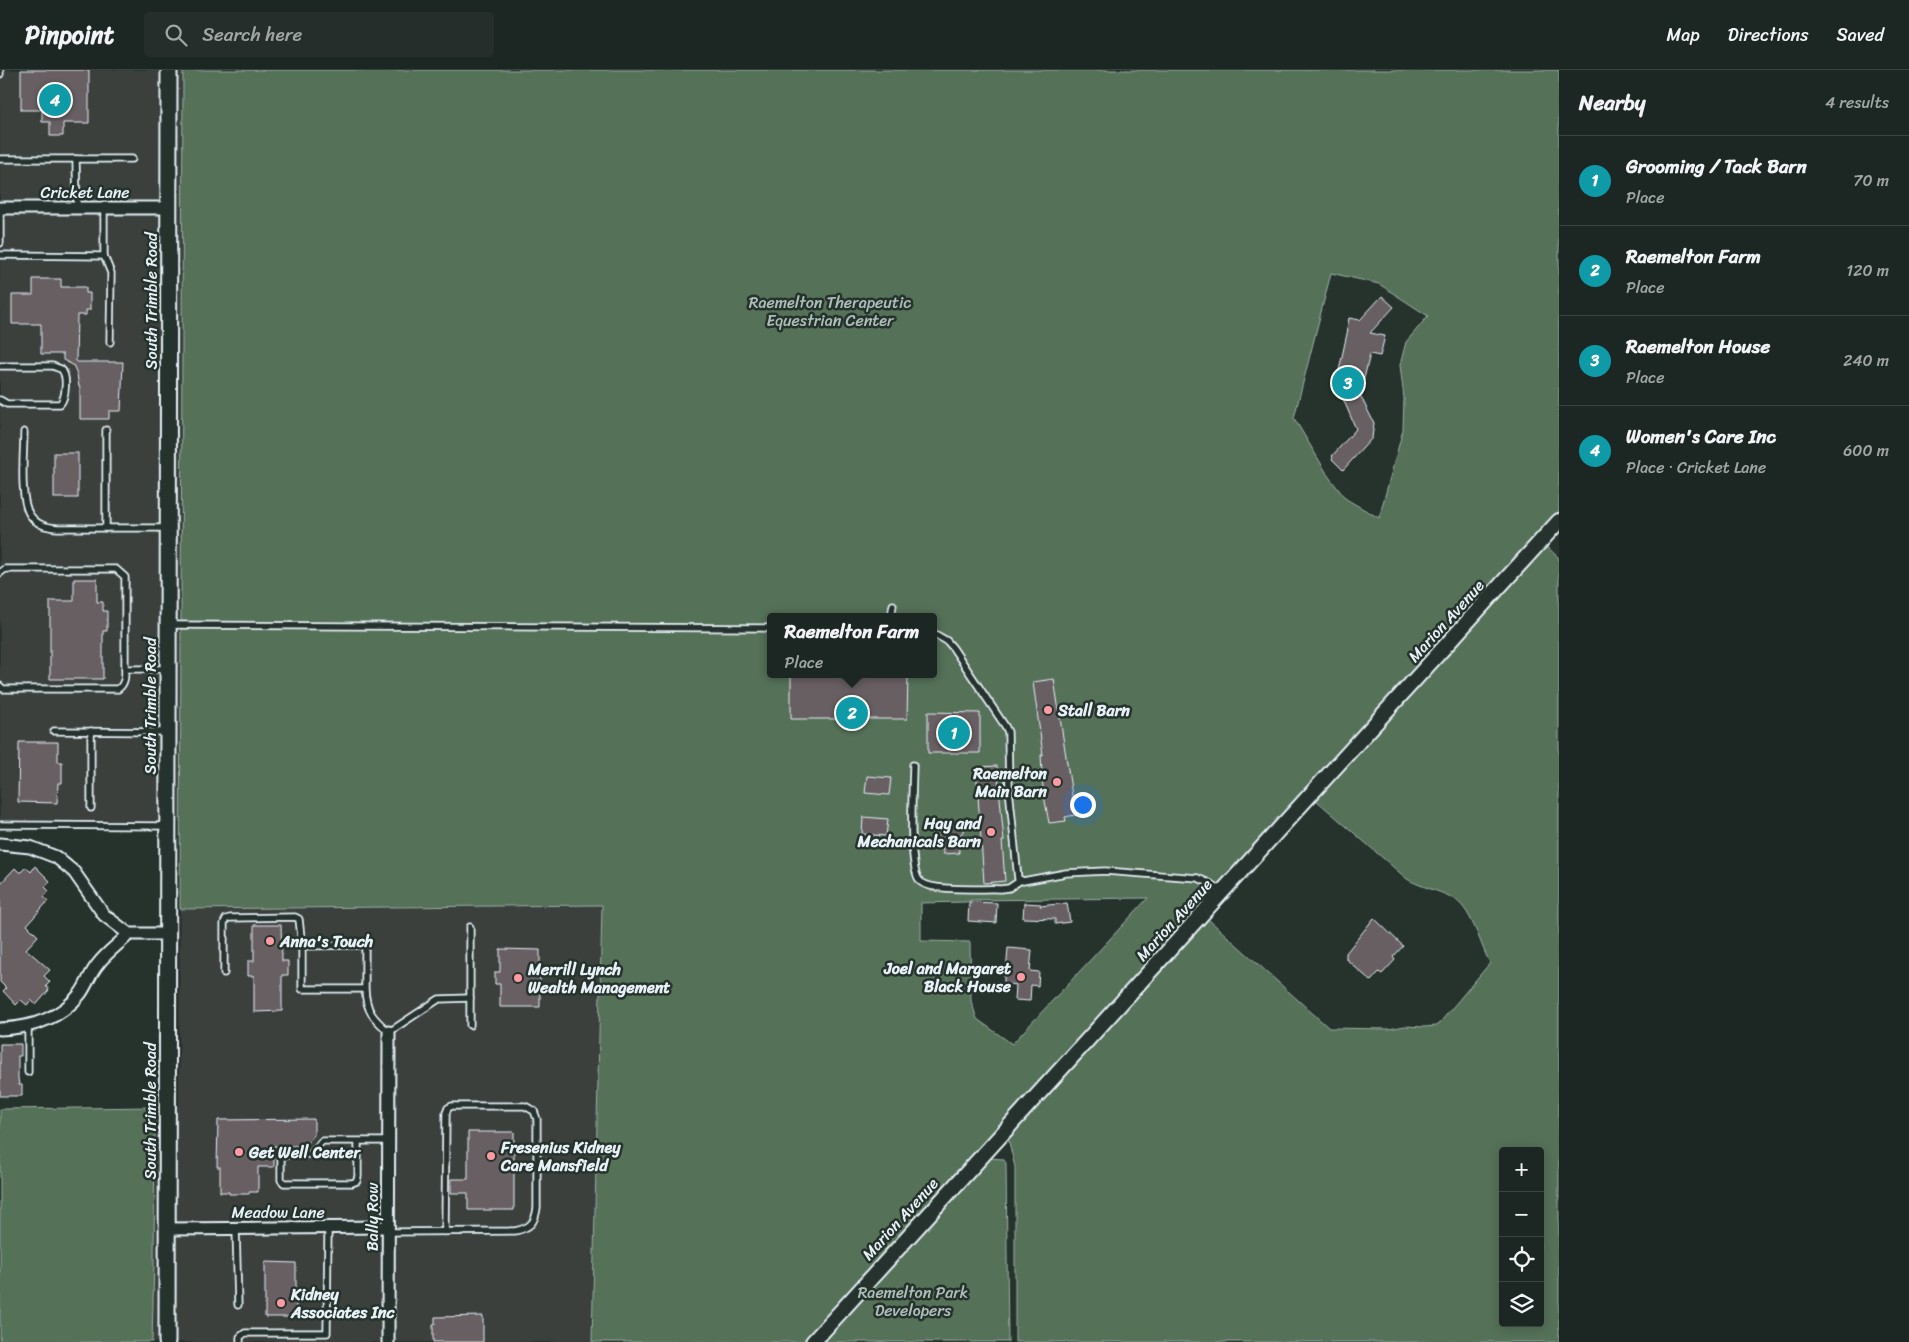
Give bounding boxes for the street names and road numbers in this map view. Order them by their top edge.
street label: Cricket Lane [40,178,130,207]
street label: South Trimble Road [137,231,166,369]
street label: Marion Avenue [1400,573,1492,669]
street label: South Trimble Road [136,636,165,774]
street label: Marion Avenue [1128,872,1220,968]
street label: South Trimble Road [136,1041,165,1179]
street label: Marion Avenue [854,1171,946,1267]
street label: Bally Row [358,1182,387,1251]
street label: Meadow Lane [231,1198,325,1227]

